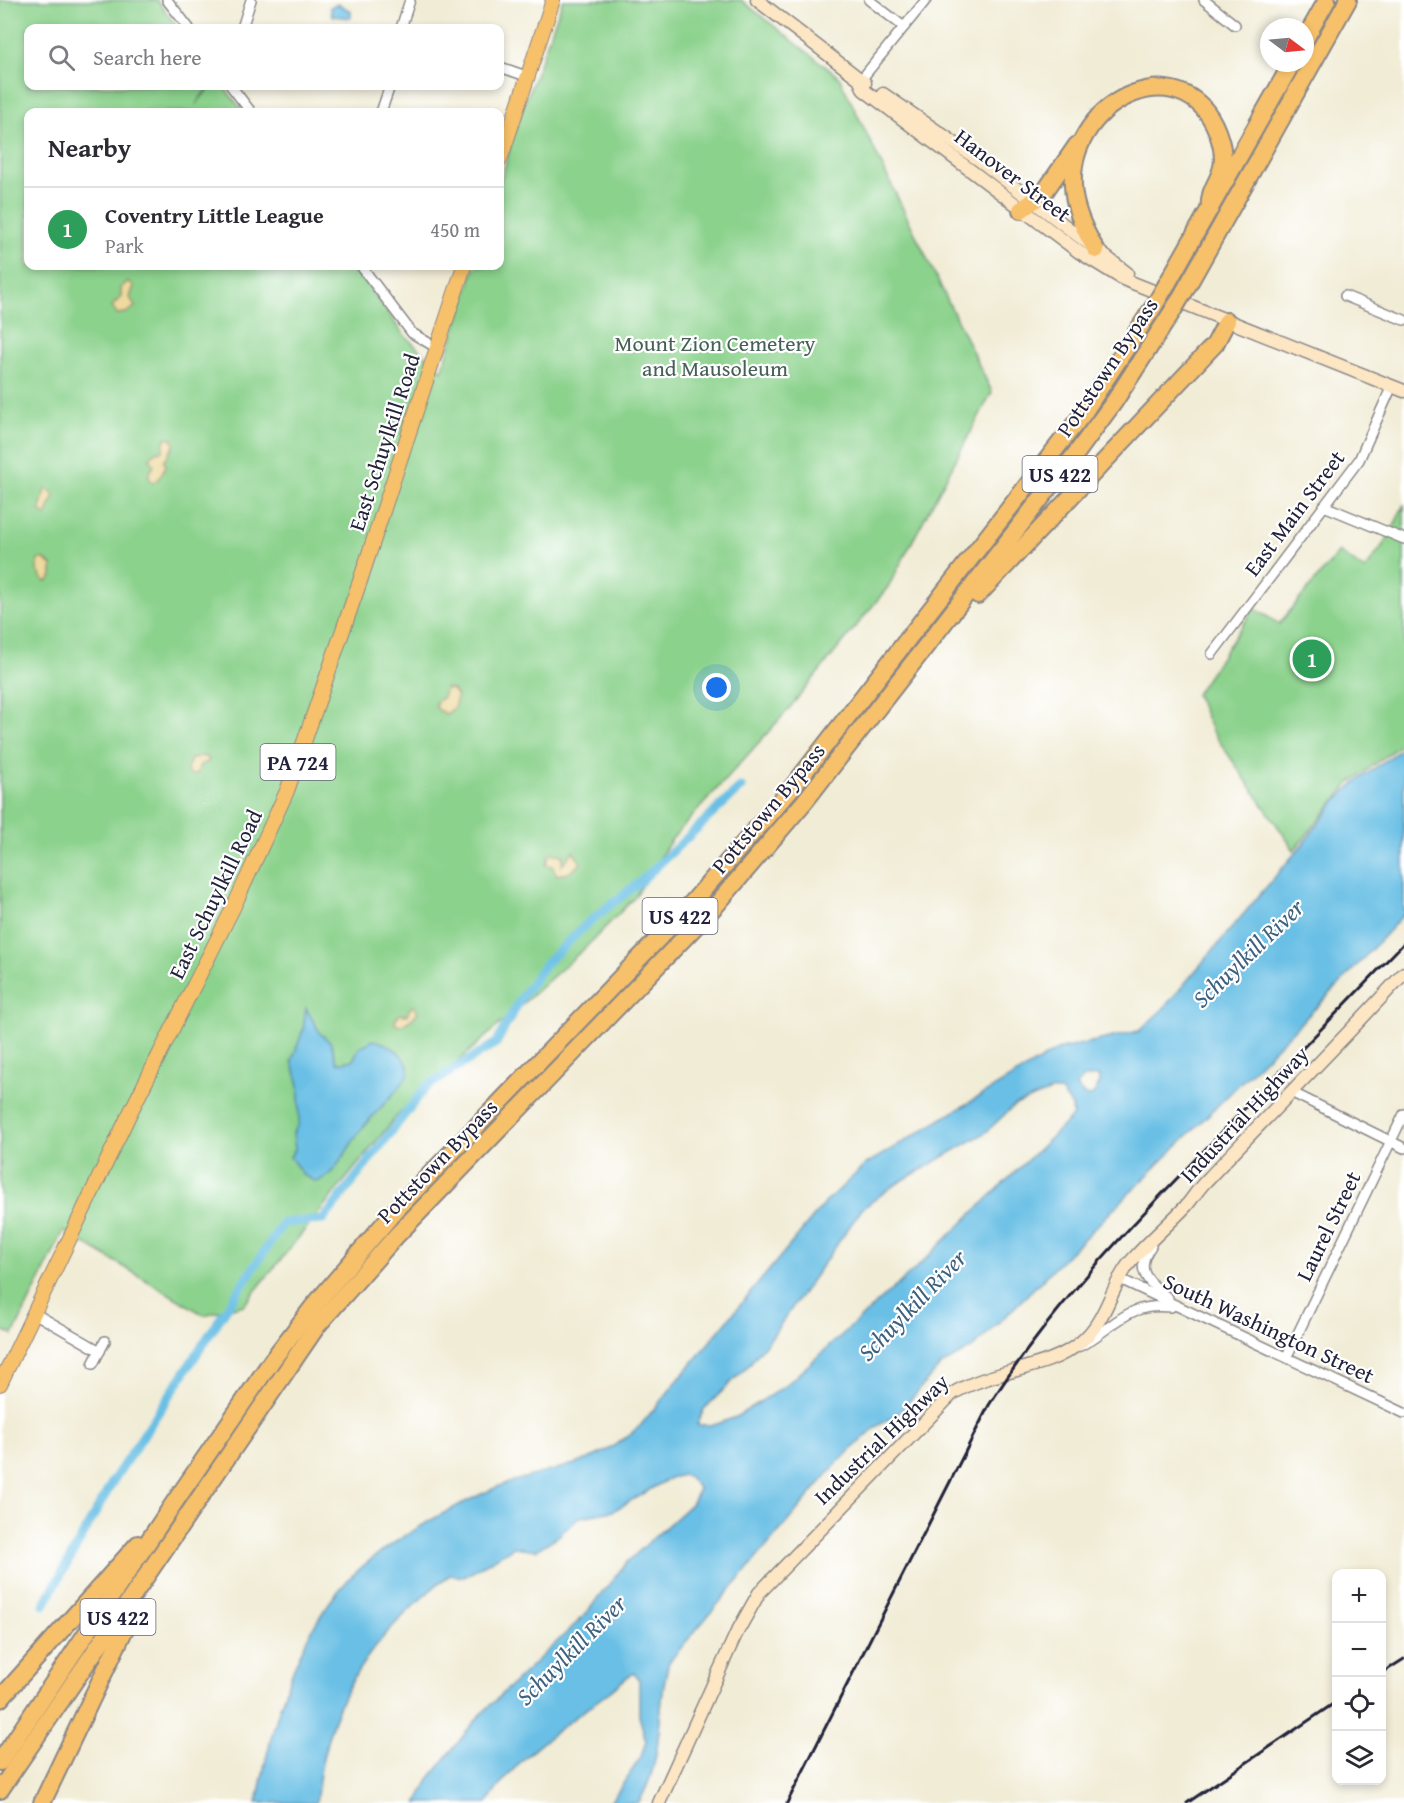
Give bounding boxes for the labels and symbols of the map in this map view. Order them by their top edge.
north arrow [1260,18,1314,72]
street label: Hanover Street [948,121,1078,230]
street label: Pottstown Bypass [1048,291,1166,443]
park label: Mount Zion Cemetery and Mausoleum [614,327,816,384]
street label: East Schuylkill Road [340,349,428,535]
street label: East Main Street [1236,443,1352,583]
road number: US 422 [1022,456,1098,492]
pin: 1 [1292,636,1332,682]
your location [702,673,731,702]
street label: Pottstown Bypass [704,736,832,880]
road number: PA 724 [260,744,336,780]
street label: East Schuylkill Road [160,804,270,984]
water label: Schuylkill River [1184,890,1313,1015]
road number: US 422 [642,898,718,934]
street label: Industrial Highway [1172,1038,1316,1190]
street label: Pottstown Bypass [369,1092,505,1230]
street label: Laurel Street [1288,1165,1369,1286]
water label: Schuylkill River [850,1240,975,1369]
street label: South Washington Street [1158,1265,1380,1391]
street label: Industrial Highway [806,1366,956,1512]
water label: Schuylkill River [508,1586,635,1713]
road number: US 422 [80,1599,156,1635]

